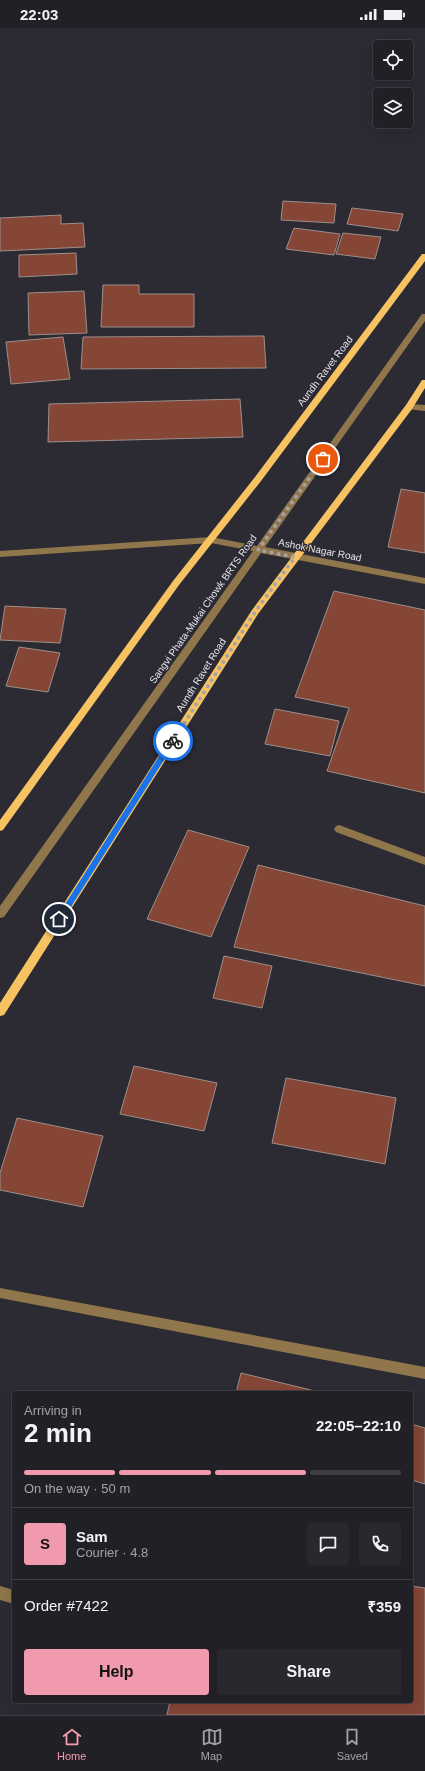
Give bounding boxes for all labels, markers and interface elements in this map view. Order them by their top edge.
text: 22:03 [20,6,58,23]
map controls [373,40,413,128]
button: locate [373,40,413,80]
button: layers [373,88,413,128]
street label: Aundh Ravet Road [295,334,355,408]
pin [306,442,340,476]
icon: bag [312,448,334,470]
street label: Sangvi Phata-Mukai Chowk BRTS Road [147,533,259,685]
street label: Ashok Nagar Road [277,537,363,563]
street label: Aundh Ravet Road [174,636,228,714]
courier [153,721,193,761]
icon: bike [162,730,184,752]
pin [42,902,76,936]
icon: home [48,908,70,930]
text: Arriving in [24,1403,82,1418]
text: 22:05–22:10 [316,1417,401,1434]
text: 2 min [24,1418,92,1448]
text: On the way · 50 m [24,1481,130,1496]
button: chat [307,1523,349,1565]
button: phone [359,1523,401,1565]
text: Sam [76,1528,108,1545]
text: S [40,1535,50,1552]
text: Courier · 4.8 [76,1545,148,1560]
text: Order #7422 [24,1597,108,1614]
text: ₹359 [367,1598,401,1615]
button: Help [24,1649,209,1695]
button: Share [217,1649,401,1695]
tab: Home [57,1726,86,1762]
tab: Map [201,1726,223,1762]
tab: Saved [337,1726,368,1762]

